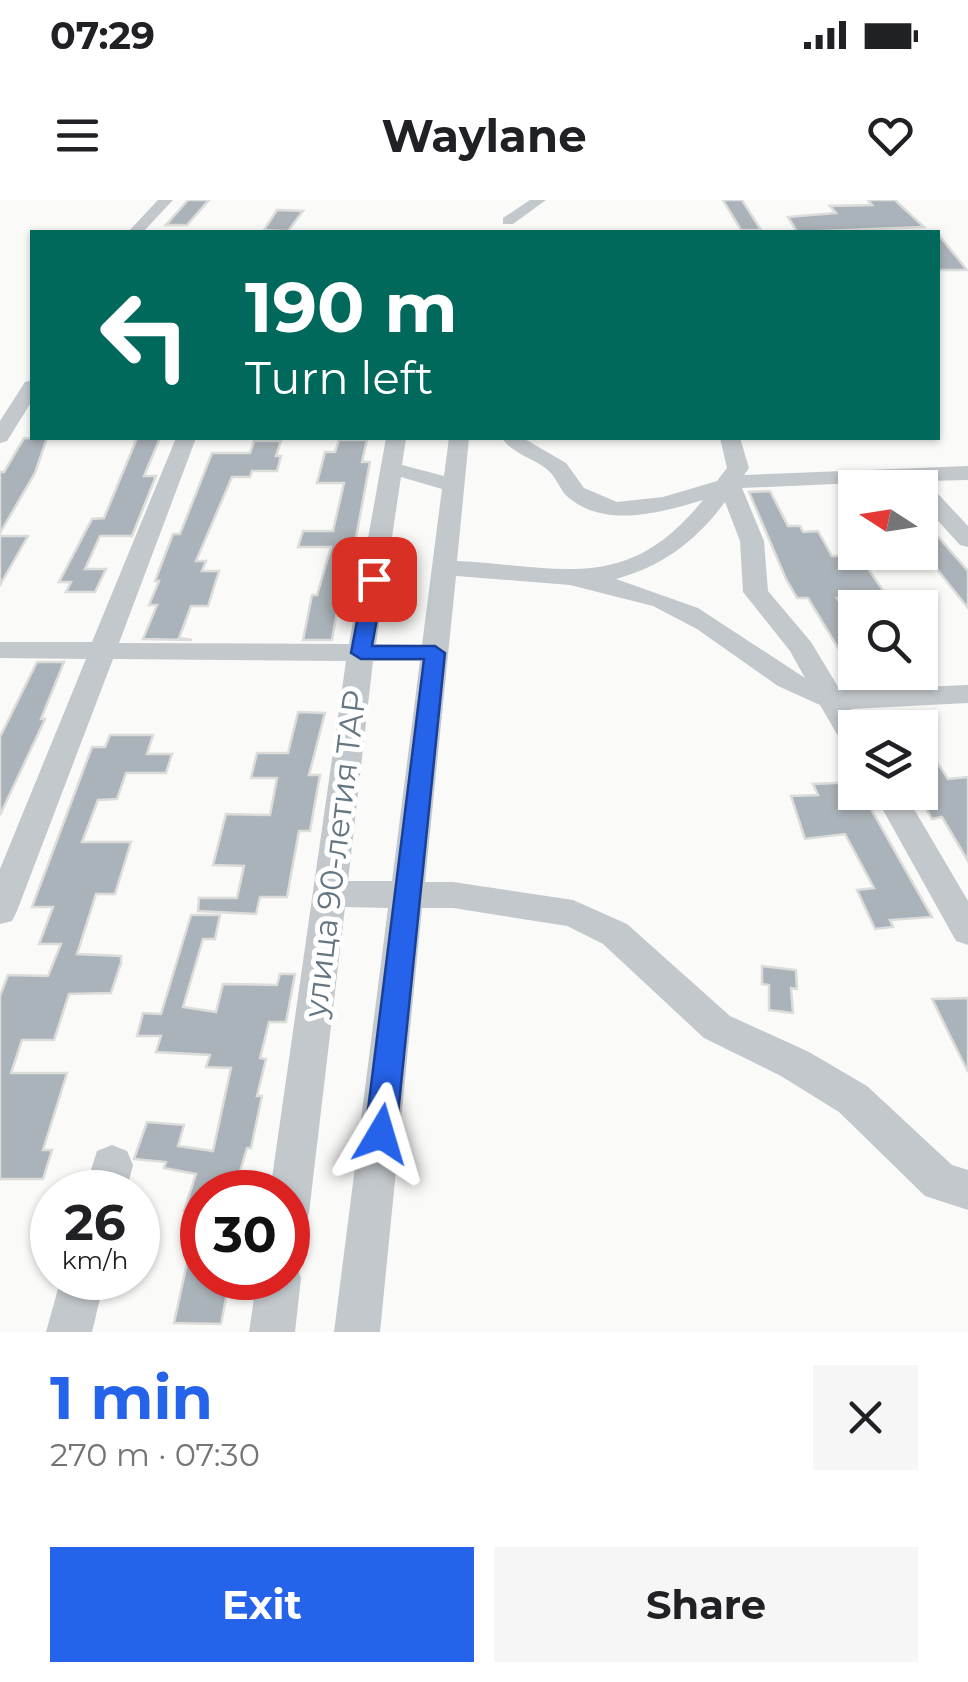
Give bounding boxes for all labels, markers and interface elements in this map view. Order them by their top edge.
text: 07:29 [50,12,155,59]
icon: menu [50,108,105,163]
text: Waylane [381,108,587,163]
icon: heart [863,108,918,163]
text: 190 m [245,264,458,350]
icon: left [80,270,210,400]
text: Turn left [245,350,433,405]
north arrow [838,470,938,570]
map controls [838,470,938,810]
pin [332,537,417,622]
icon: arrive [347,552,402,607]
button: search [838,590,938,690]
street label: улица 90-летия ТАР [295,688,374,1021]
button: layers [838,710,938,810]
position arrow [329,1082,433,1186]
speed limit sign: 30 [180,1170,310,1300]
text: 26 [64,1192,126,1253]
text: km/h [62,1245,128,1275]
text: 1 min [50,1361,213,1434]
button: close [813,1365,918,1470]
text: 270 m · 07:30 [50,1435,260,1474]
button: Exit [50,1547,474,1662]
button: Share [494,1547,918,1662]

